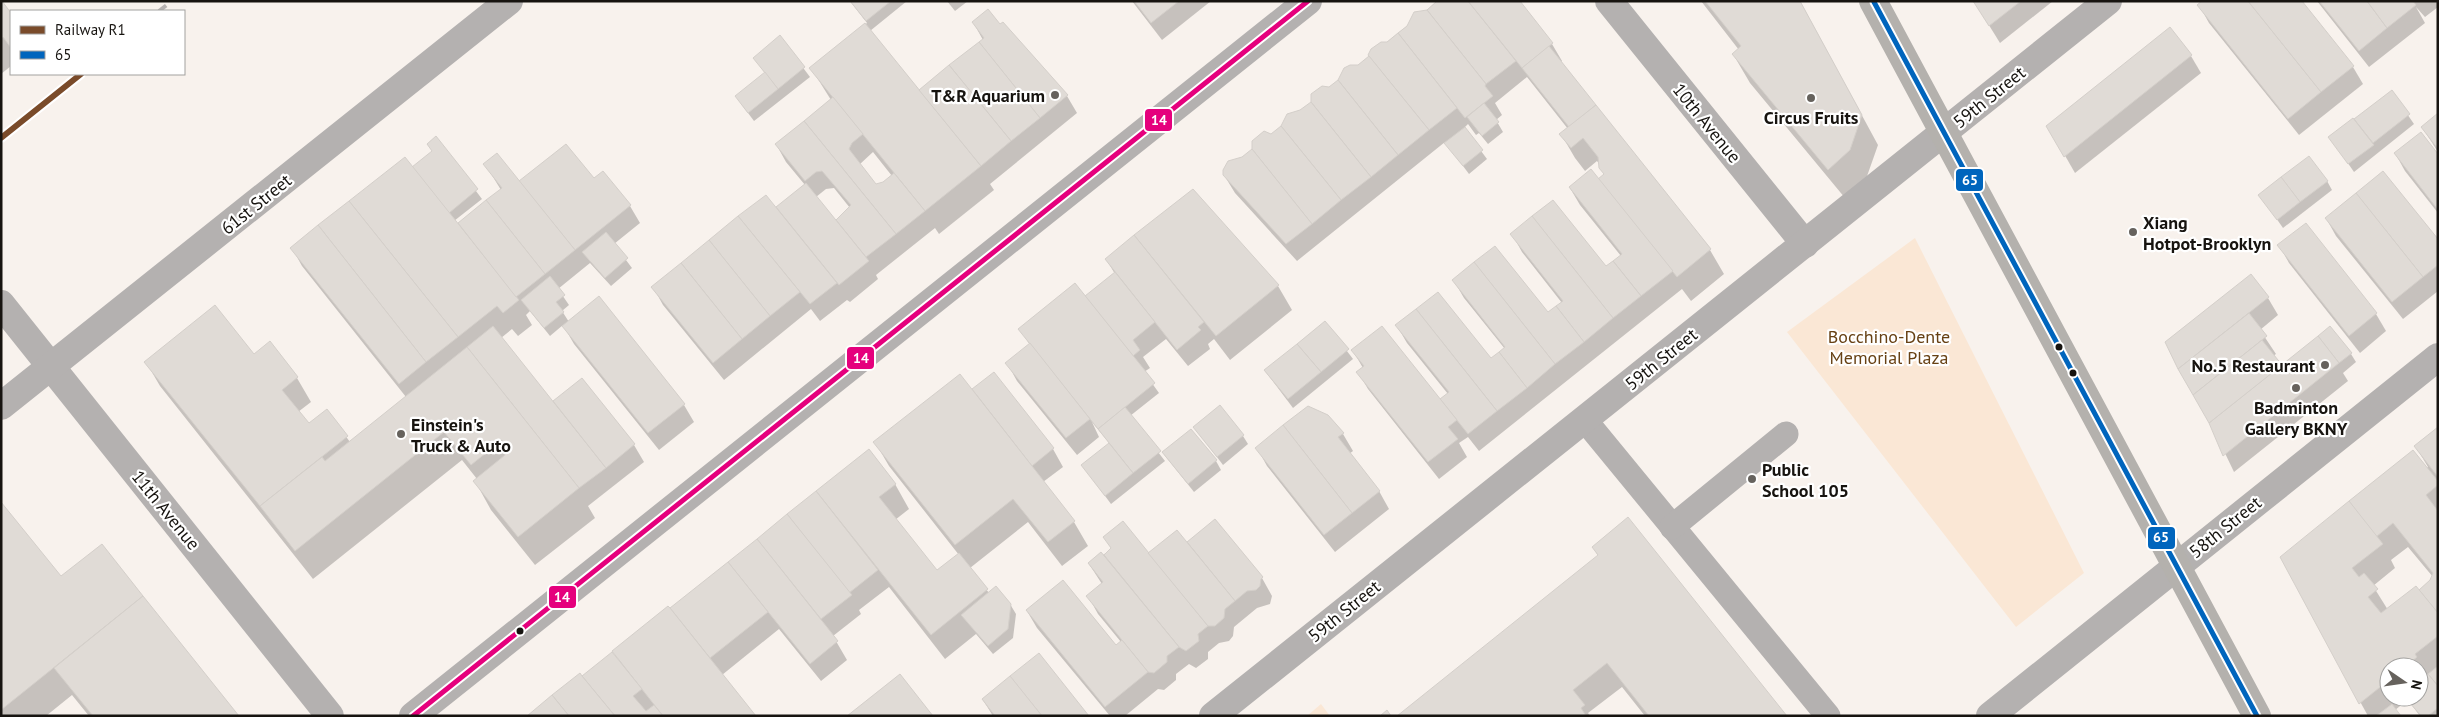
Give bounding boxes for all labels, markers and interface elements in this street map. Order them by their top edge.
legend [10,10,185,75]
text: Railway R1 [55,20,126,39]
text: 65 [55,45,71,64]
street label: 59th Street [1948,61,2030,133]
street label: 10th Avenue [1668,78,1746,168]
place label: T&R Aquarium [931,84,1045,107]
marker: T&R Aquarium [1049,89,1061,101]
marker: Circus Fruits [1805,92,1817,104]
place label: Circus Fruits [1764,106,1859,129]
line badge: 14 [1144,108,1173,132]
text: 14 [1151,111,1167,129]
line badge: 65 [1955,168,1984,192]
street label: 61st Street [216,169,296,239]
text: 65 [1962,171,1978,189]
place label: Xiang Hotpot-Brooklyn [2143,211,2271,255]
marker: Xiang Hotpot-Brooklyn [2127,226,2139,238]
street label: 59th Street [1620,323,1702,395]
park label: Bocchino-Dente Memorial Plaza [1828,325,1950,369]
unlabelled marker [2054,342,2064,352]
line badge: 14 [846,346,875,370]
text: 14 [853,349,869,367]
place label: No.5 Restaurant [2192,354,2316,377]
marker: No.5 Restaurant [2319,359,2331,371]
unlabelled marker [2068,368,2078,378]
marker: Badminton Gallery BKNY [2290,382,2302,394]
place label: Badminton Gallery BKNY [2245,396,2348,440]
place label: Einstein's Truck & Auto [411,413,511,457]
marker: Einstein's Truck & Auto [395,428,407,440]
place label: Public School 105 [1762,458,1849,502]
street label: 11th Avenue [127,465,205,555]
marker: Public School 105 [1746,473,1758,485]
street label: 58th Street [2184,491,2266,563]
line badge: 65 [2147,526,2176,550]
text: 65 [2153,528,2169,546]
street label: 59th Street [1303,575,1385,647]
line badge: 14 [548,585,577,609]
text: 14 [554,588,570,606]
unlabelled marker [515,626,525,636]
north arrow [2379,657,2429,707]
text: N [2407,678,2426,691]

